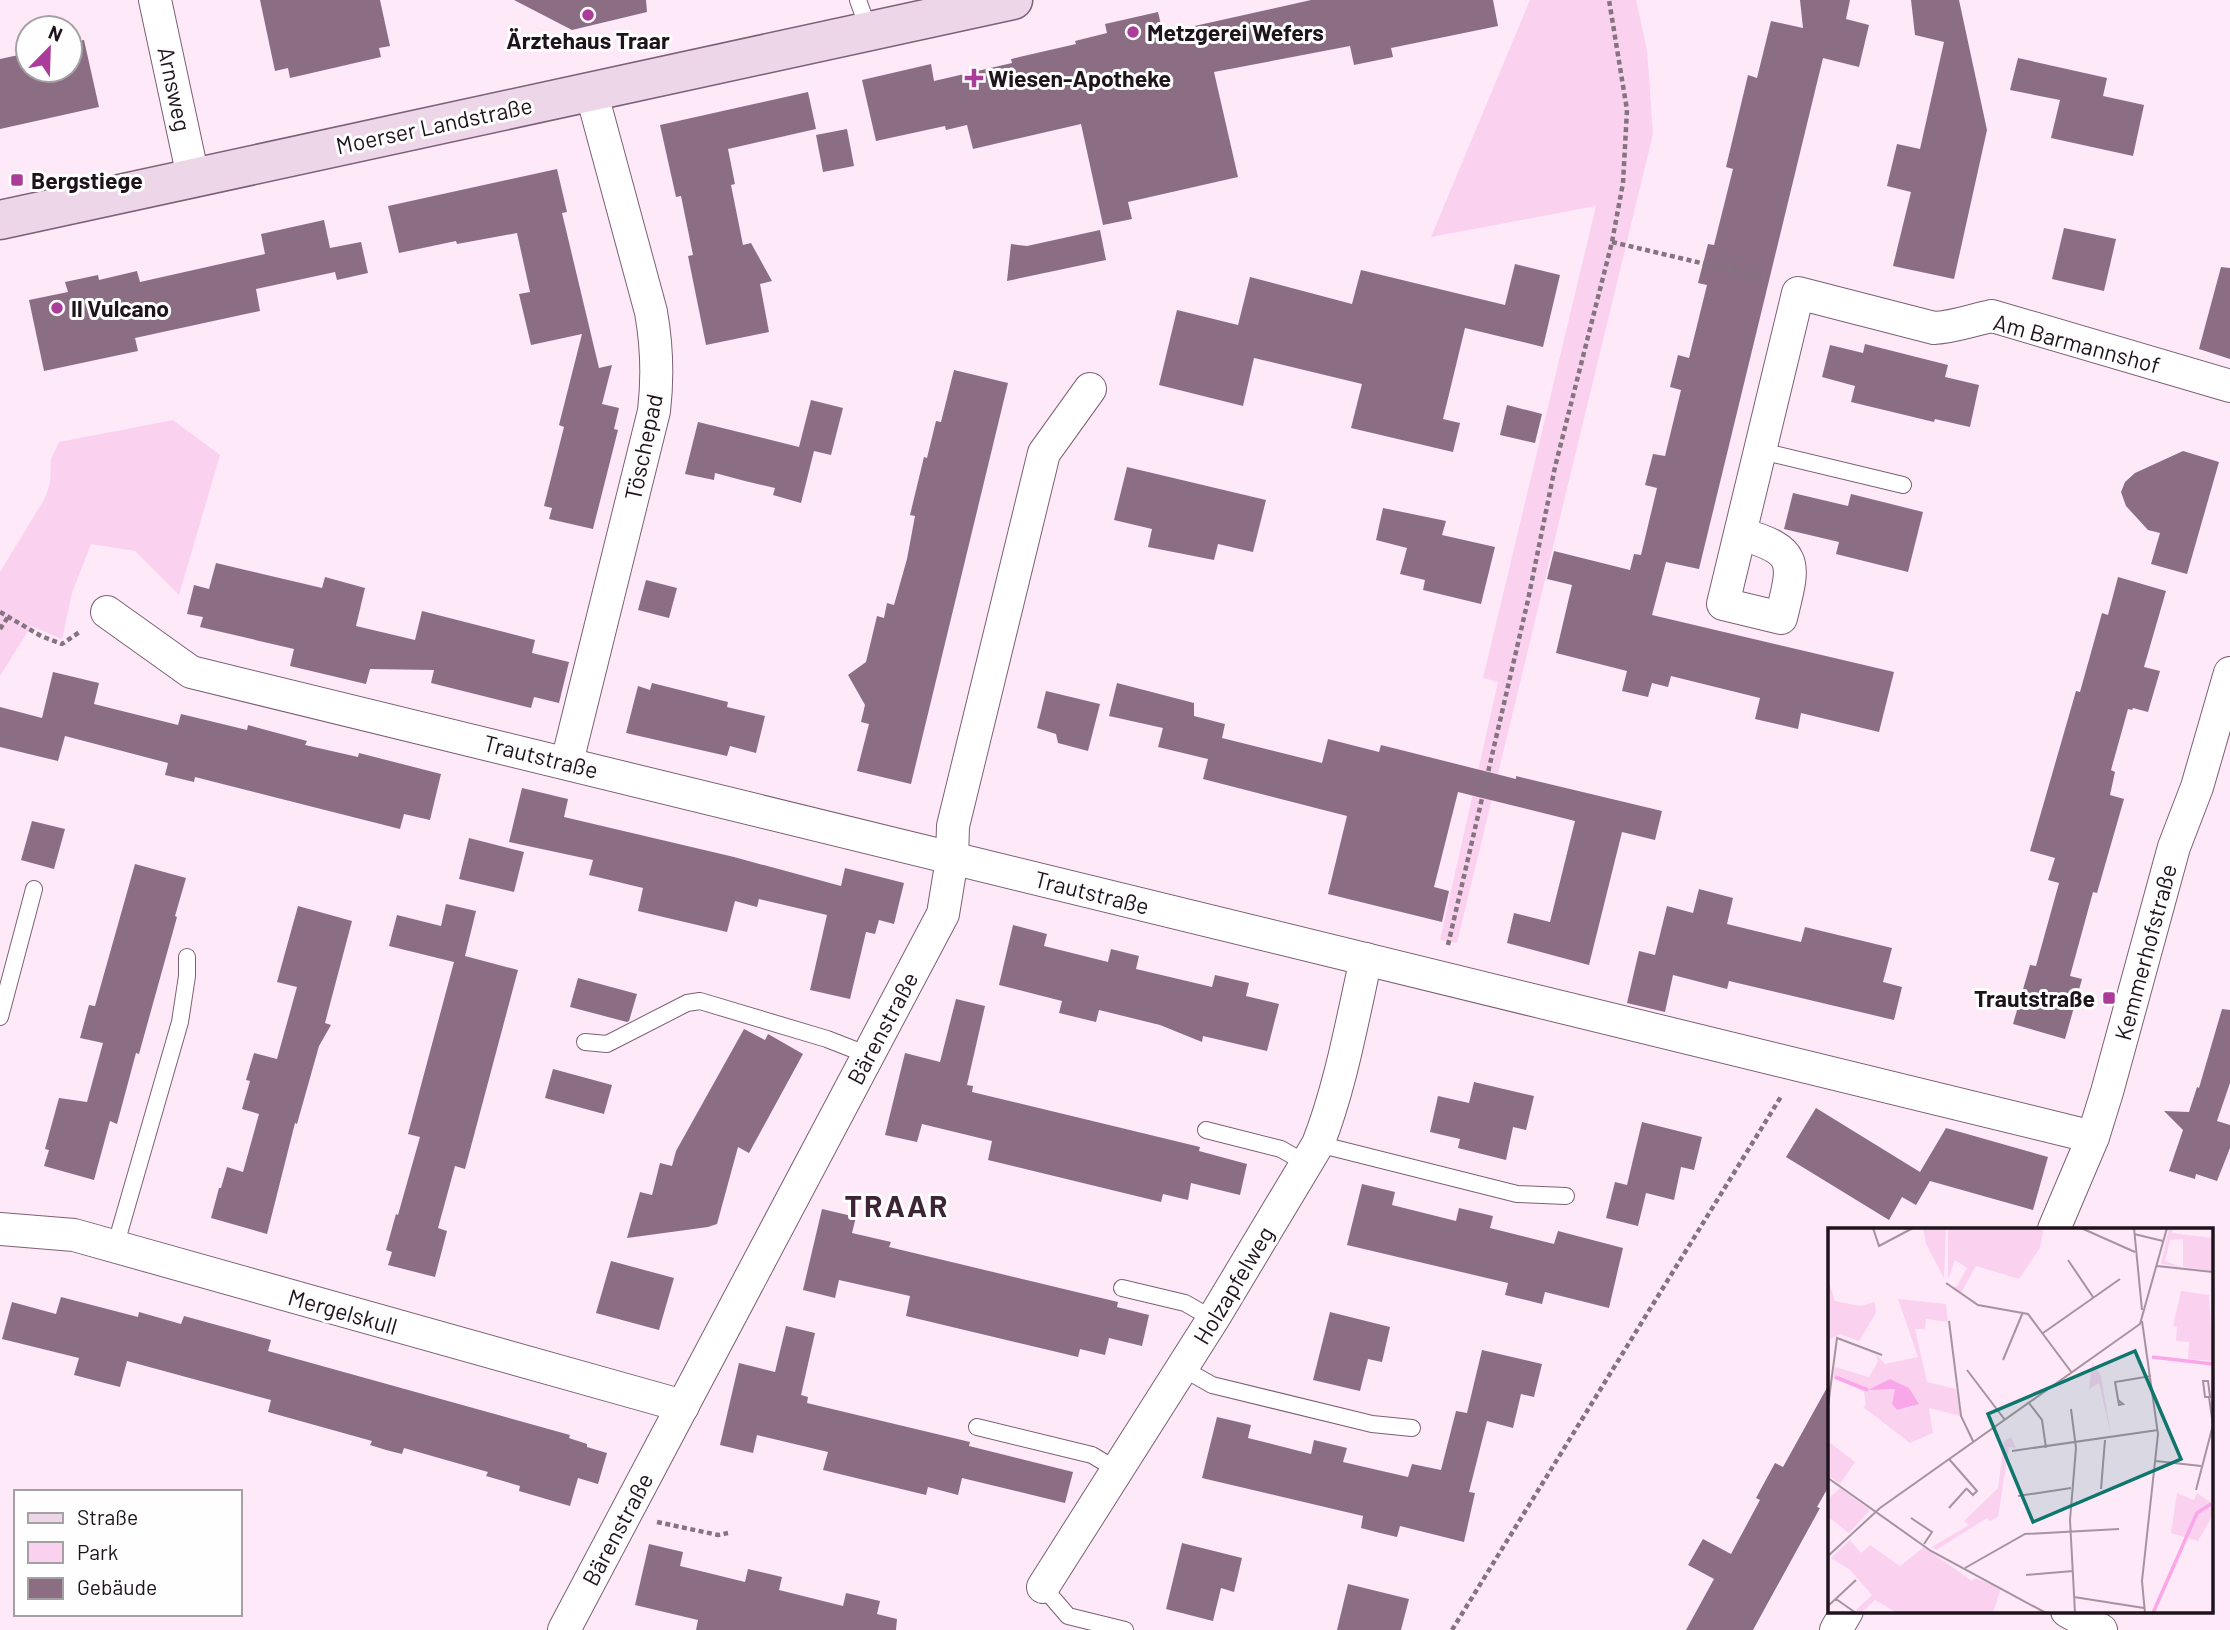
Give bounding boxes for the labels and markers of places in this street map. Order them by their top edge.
marker: Ärztehaus Traar [580,7,596,23]
place label: Metzgerei Wefers [1147,18,1324,46]
marker: Metzgerei Wefers [1125,24,1141,40]
place label: Ärztehaus Traar [506,26,670,54]
place label: Wiesen-Apotheke [988,64,1171,92]
marker: Wiesen-Apotheke [966,70,982,86]
place label: Bergstiege [31,166,143,194]
marker: Bergstiege [9,172,25,188]
place label: Il Vulcano [71,294,169,322]
marker: Il Vulcano [49,300,65,316]
place label: Trautstraße [1974,984,2095,1012]
marker: Trautstraße [2101,990,2117,1006]

